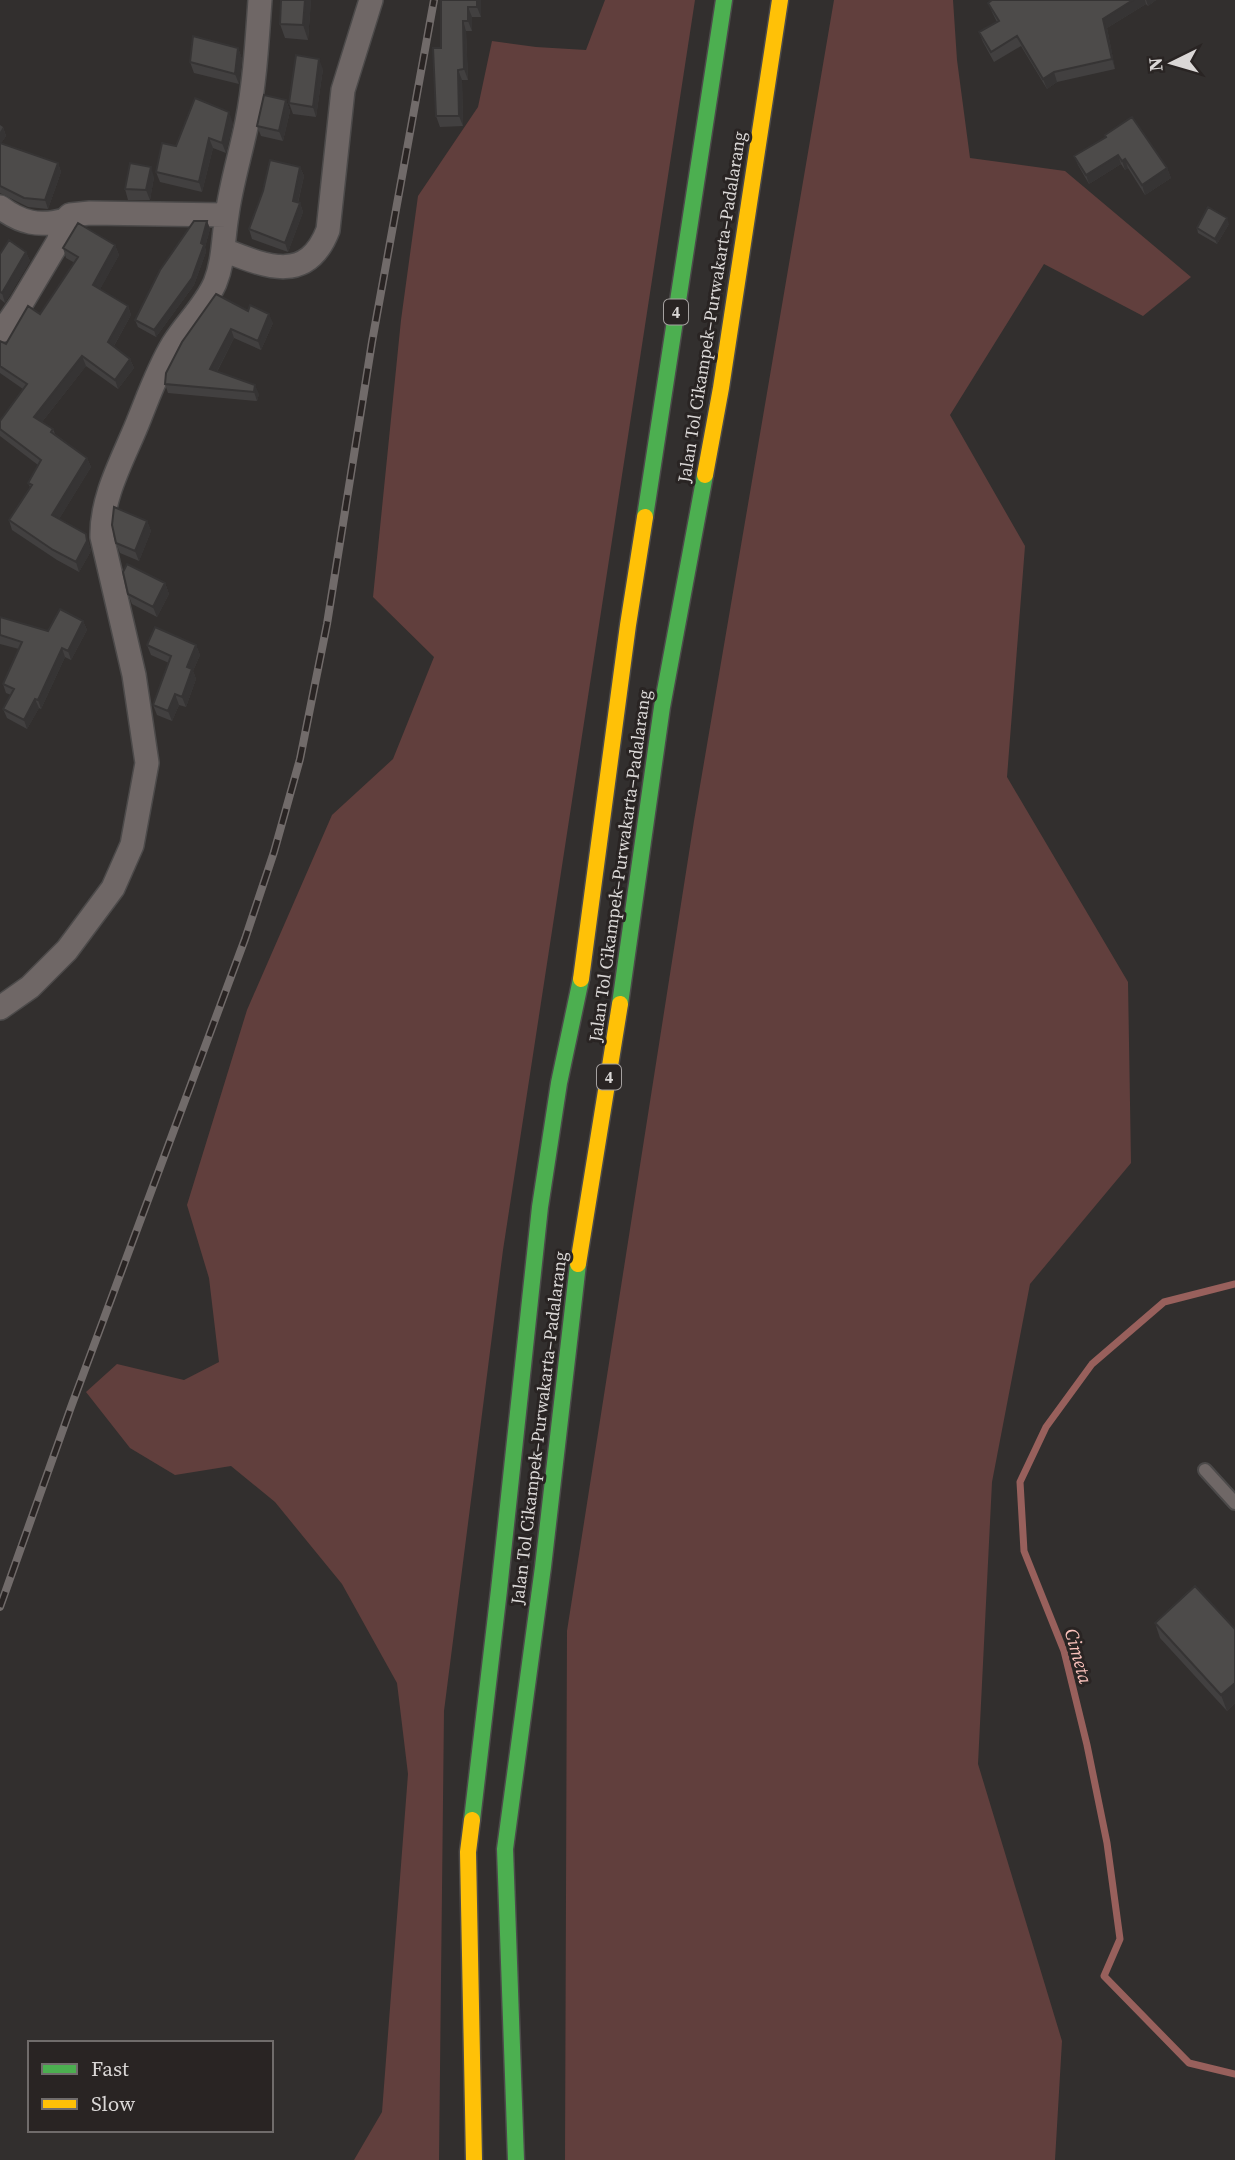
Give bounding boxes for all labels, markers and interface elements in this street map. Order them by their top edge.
north arrow [1137,28,1207,98]
text: N [1141,56,1169,73]
street label: Jalan Tol Cikampek–Purwakarta–Padalarang [671,129,752,485]
road number: 4 [664,300,688,324]
street label: Jalan Tol Cikampek–Purwakarta–Padalarang [582,688,657,1045]
road number: 4 [597,1064,621,1090]
street label: Jalan Tol Cikampek–Purwakarta–Padalarang [504,1250,573,1607]
water label: Cimeta [1059,1625,1099,1687]
legend [28,2041,273,2132]
text: Fast [91,2054,129,2083]
text: Slow [91,2089,135,2118]

